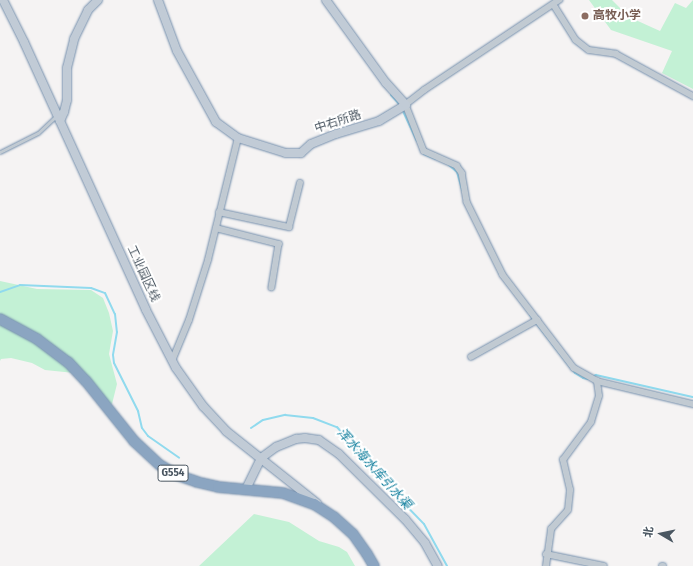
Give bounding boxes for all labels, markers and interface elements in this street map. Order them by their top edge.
place label: 高牧小学 [593,9,641,23]
marker: 高牧小学 [580,11,590,21]
street label: 中右所路 [313,108,363,136]
street label: 工业园区线 [124,244,162,304]
water label: 浑水海水库引水渠 [333,425,415,513]
road number: G554 [157,464,189,482]
north arrow [641,514,681,554]
text: 北 [641,526,656,538]

